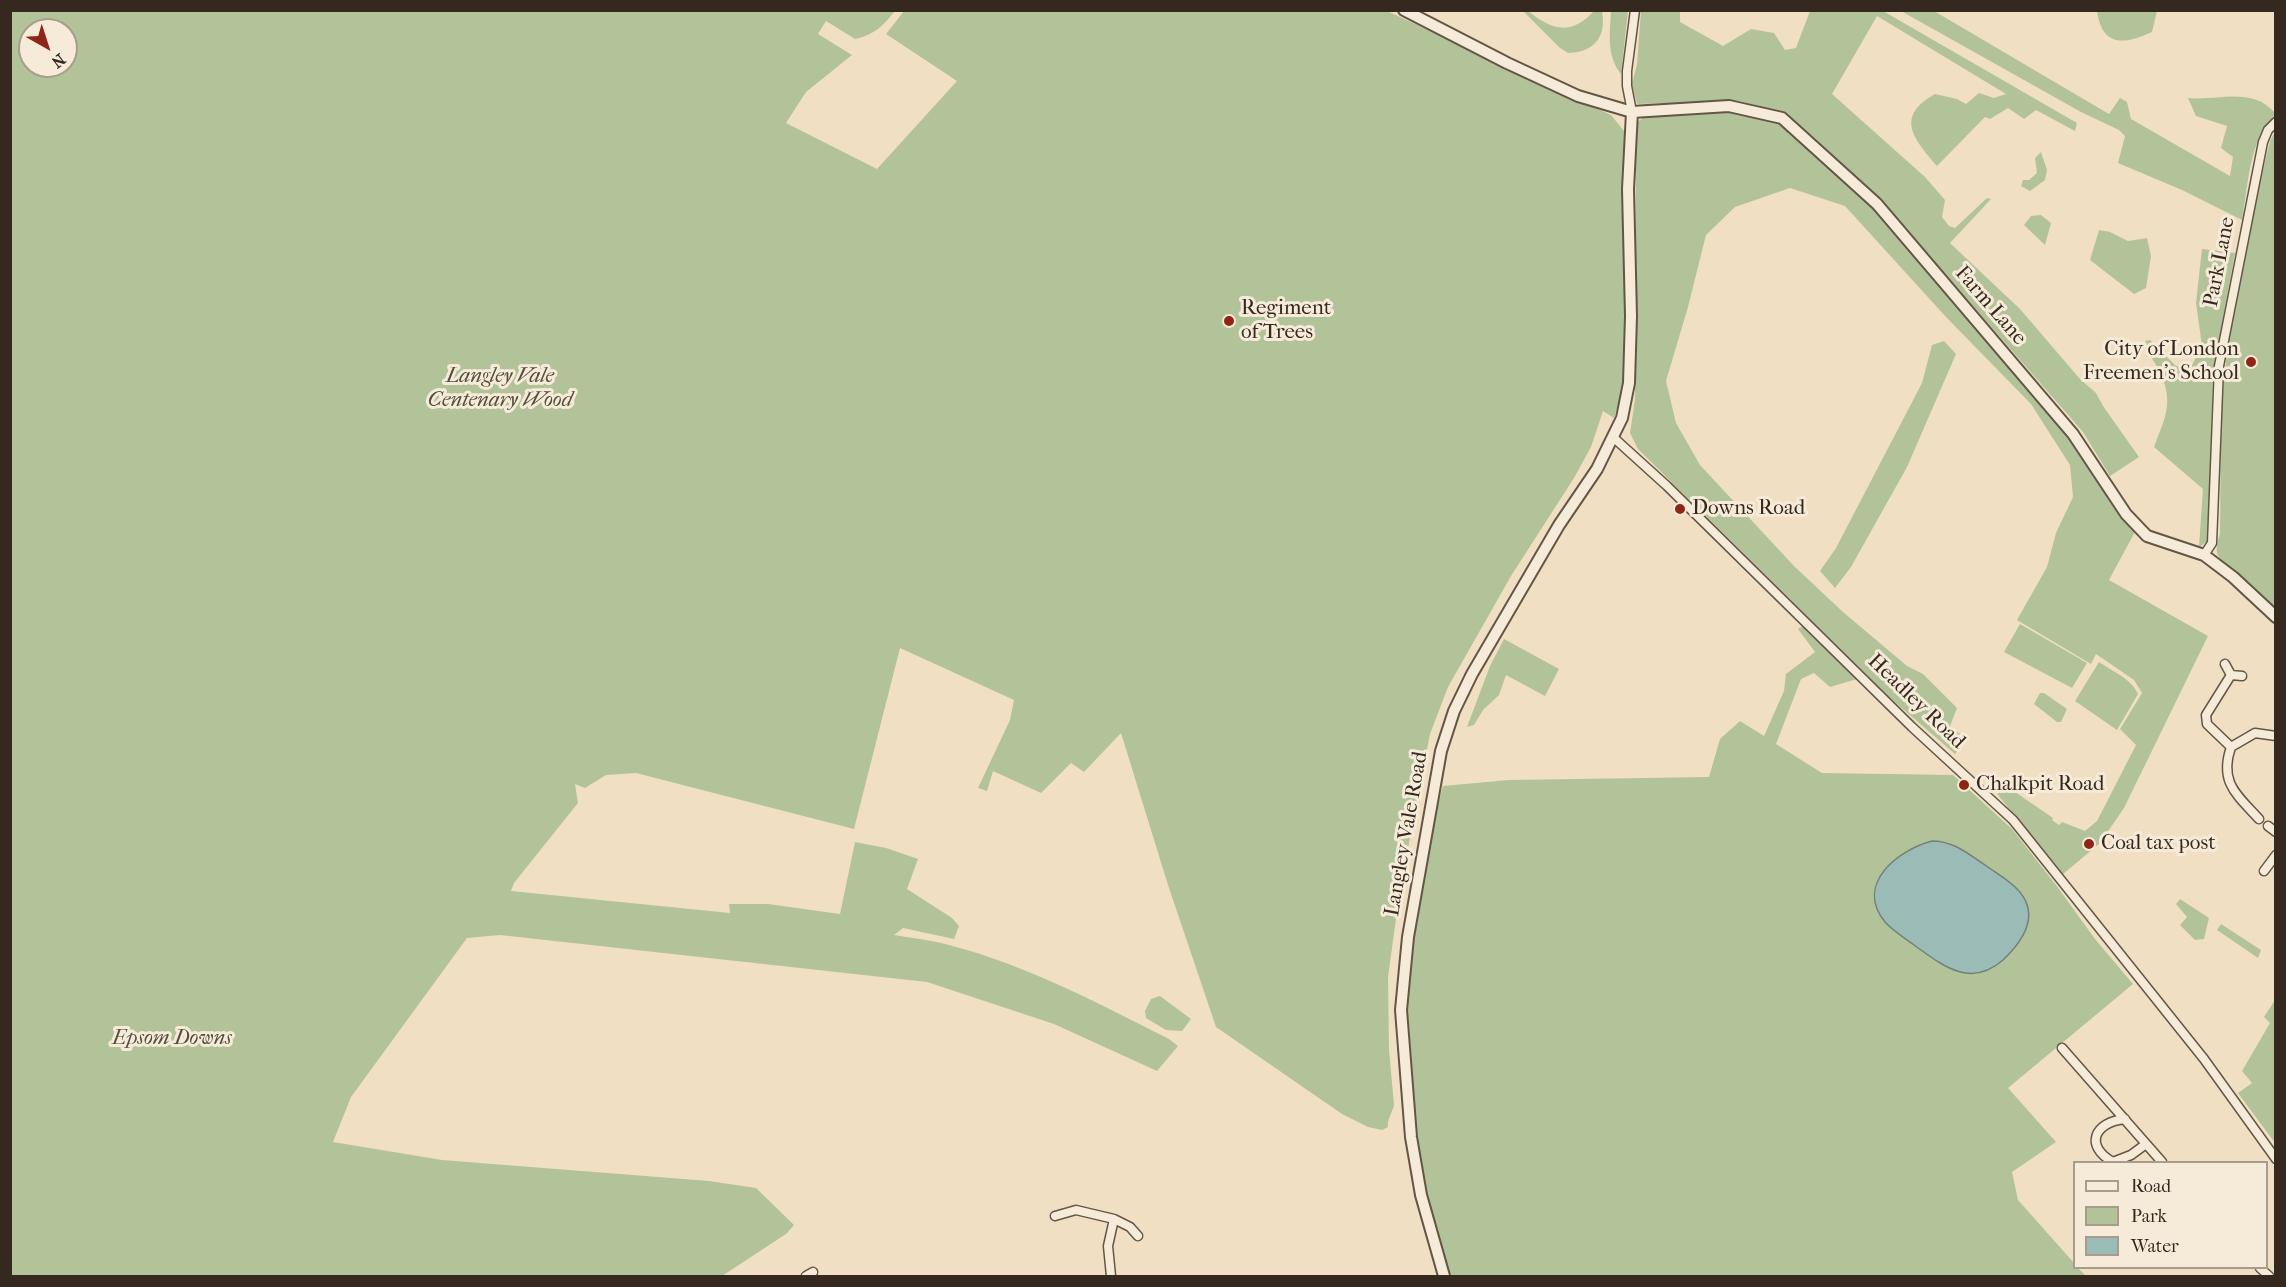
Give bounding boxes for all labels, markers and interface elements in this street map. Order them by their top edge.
north arrow [18,18,78,78]
text: N [48,50,69,72]
street label: Park Lane [2199,215,2241,309]
street label: Farm Lane [1949,261,2031,351]
place label: Regiment of Trees [1241,296,1331,346]
marker: Regiment of Trees [1222,314,1236,328]
place label: City of London Freemen's School [2083,337,2239,387]
marker: City of London Freemen's School [2244,355,2258,369]
park label: Langley Vale Centenary Wood [428,364,572,414]
place label: Downs Road [1692,496,1805,522]
marker: Downs Road [1673,502,1687,516]
street label: Headley Road [1862,649,1970,755]
street label: Langley Vale Road [1380,750,1434,918]
place label: Chalkpit Road [1976,772,2104,798]
marker: Chalkpit Road [1957,778,1971,792]
place label: Coal tax post [2101,831,2216,857]
marker: Coal tax post [2082,837,2096,851]
park label: Epsom Downs [112,1026,232,1052]
legend [2073,1161,2268,1269]
text: Road [2131,1176,2171,1197]
text: Park [2131,1206,2167,1227]
text: Water [2131,1236,2179,1257]

